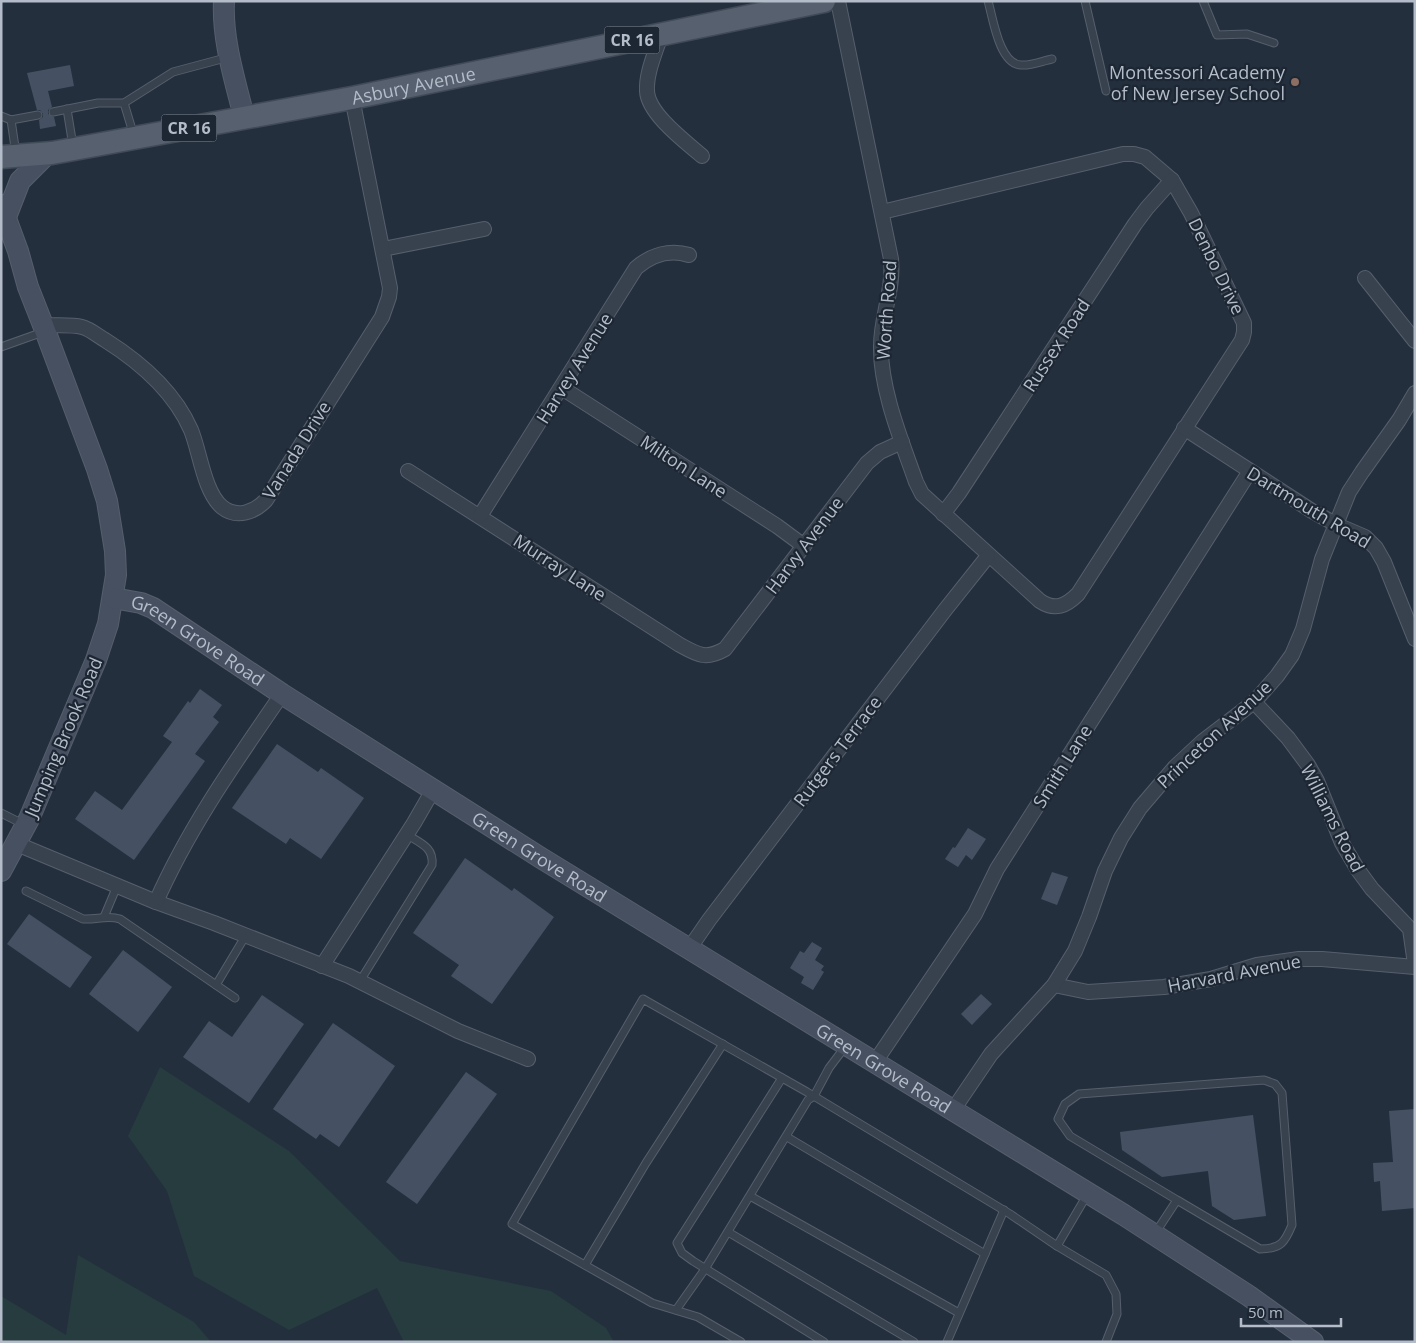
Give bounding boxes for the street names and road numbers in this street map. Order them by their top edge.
road number: CR 16 [604,26,660,54]
street label: Asbury Avenue [350,61,478,110]
road number: CR 16 [162,115,216,142]
street label: Denbo Drive [1183,214,1251,318]
street label: Worth Road [871,259,901,361]
street label: Russex Road [1017,294,1095,396]
street label: Harvey Avenue [530,308,618,428]
street label: Vanada Drive [256,396,336,504]
street label: Milton Lane [636,429,732,503]
street label: Dartmouth Road [1243,461,1375,553]
street label: Harvy Avenue [760,491,848,599]
street label: Murray Lane [509,528,611,606]
street label: Green Grove Road [129,589,269,691]
street label: Jumping Brook Road [18,653,108,822]
street label: Princeton Avenue [1152,675,1276,793]
street label: Rutgers Terrace [788,691,886,811]
street label: Smith Lane [1027,720,1097,812]
street label: Williams Road [1296,760,1370,876]
street label: Green Grove Road [468,805,611,907]
street label: Harvard Avenue [1165,948,1303,998]
street label: Green Grove Road [812,1017,956,1118]

